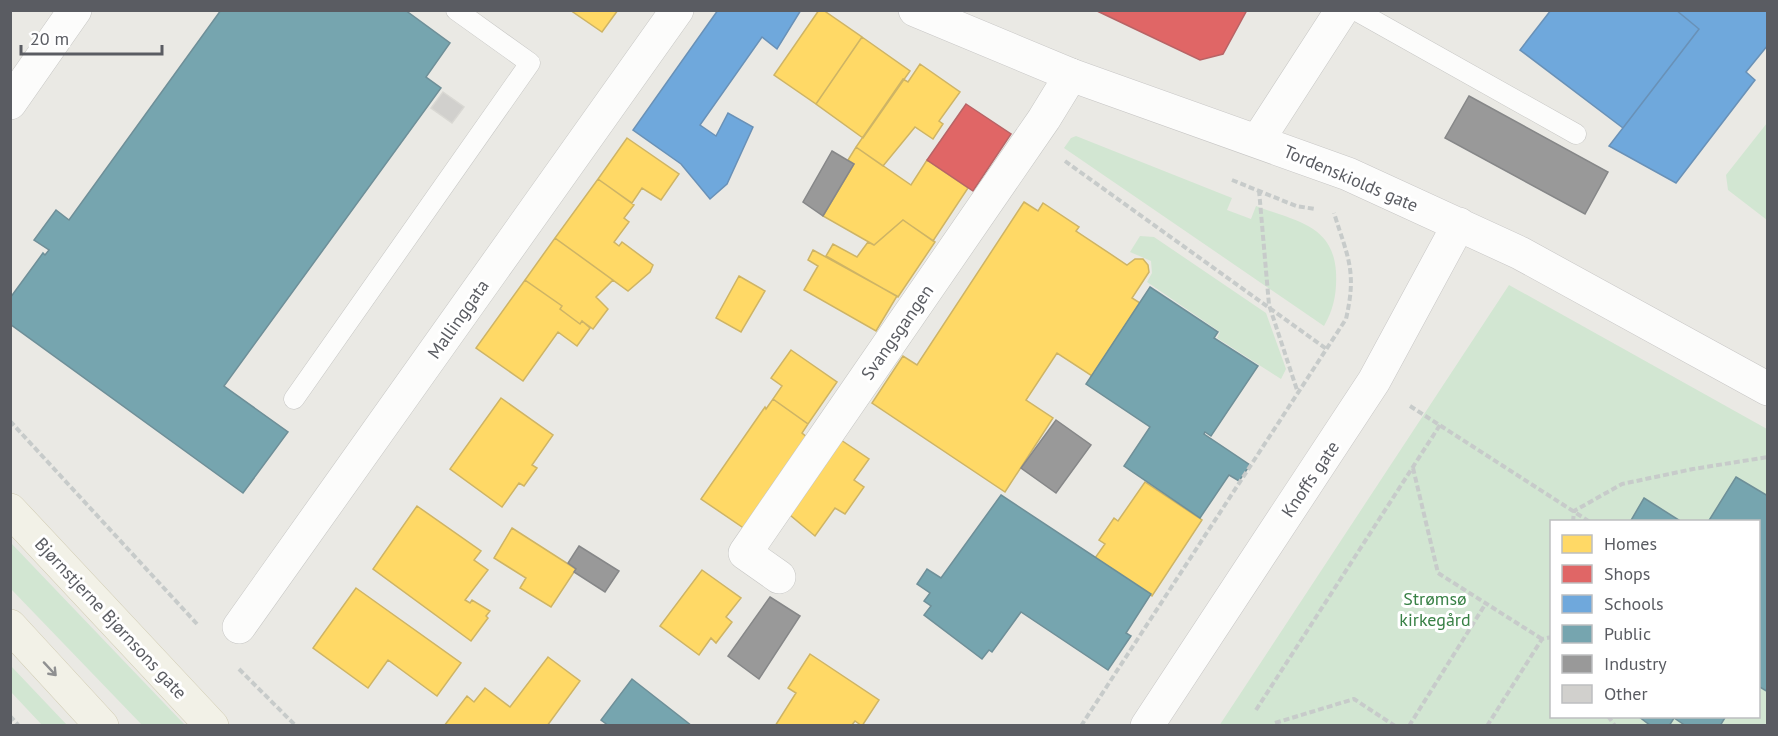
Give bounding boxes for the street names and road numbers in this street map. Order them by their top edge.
street label: Tordenskiolds gate [1280,139,1422,217]
street label: Mallinggata [422,275,494,363]
street label: Svangsgangen [856,280,938,384]
street label: Knoffs gate [1276,436,1344,522]
street label: Bjørnstjerne Bjørnsons gate [30,532,192,704]

